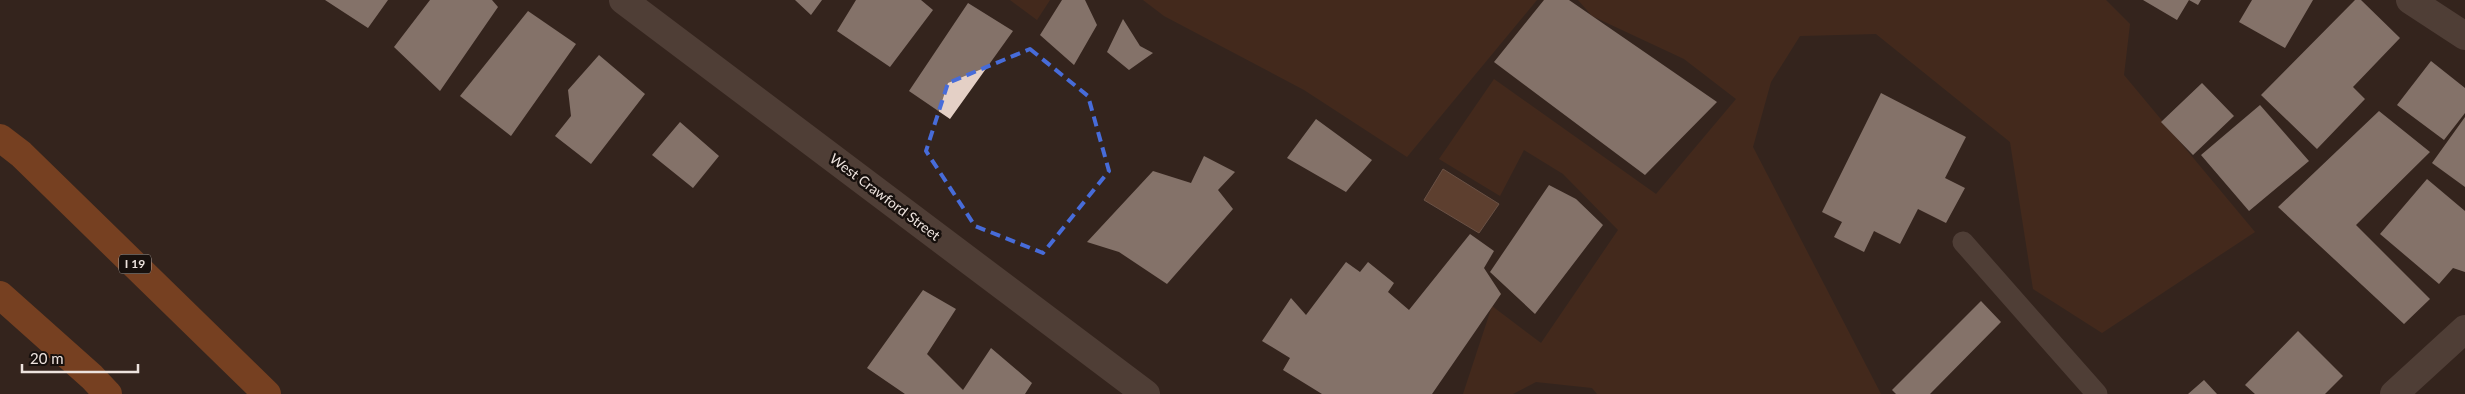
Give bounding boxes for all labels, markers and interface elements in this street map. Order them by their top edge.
street label: West Crawford Street [827,150,944,244]
road number: I 19 [119,254,151,274]
scale bar [22,342,139,374]
text: 20 m [30,349,64,367]

